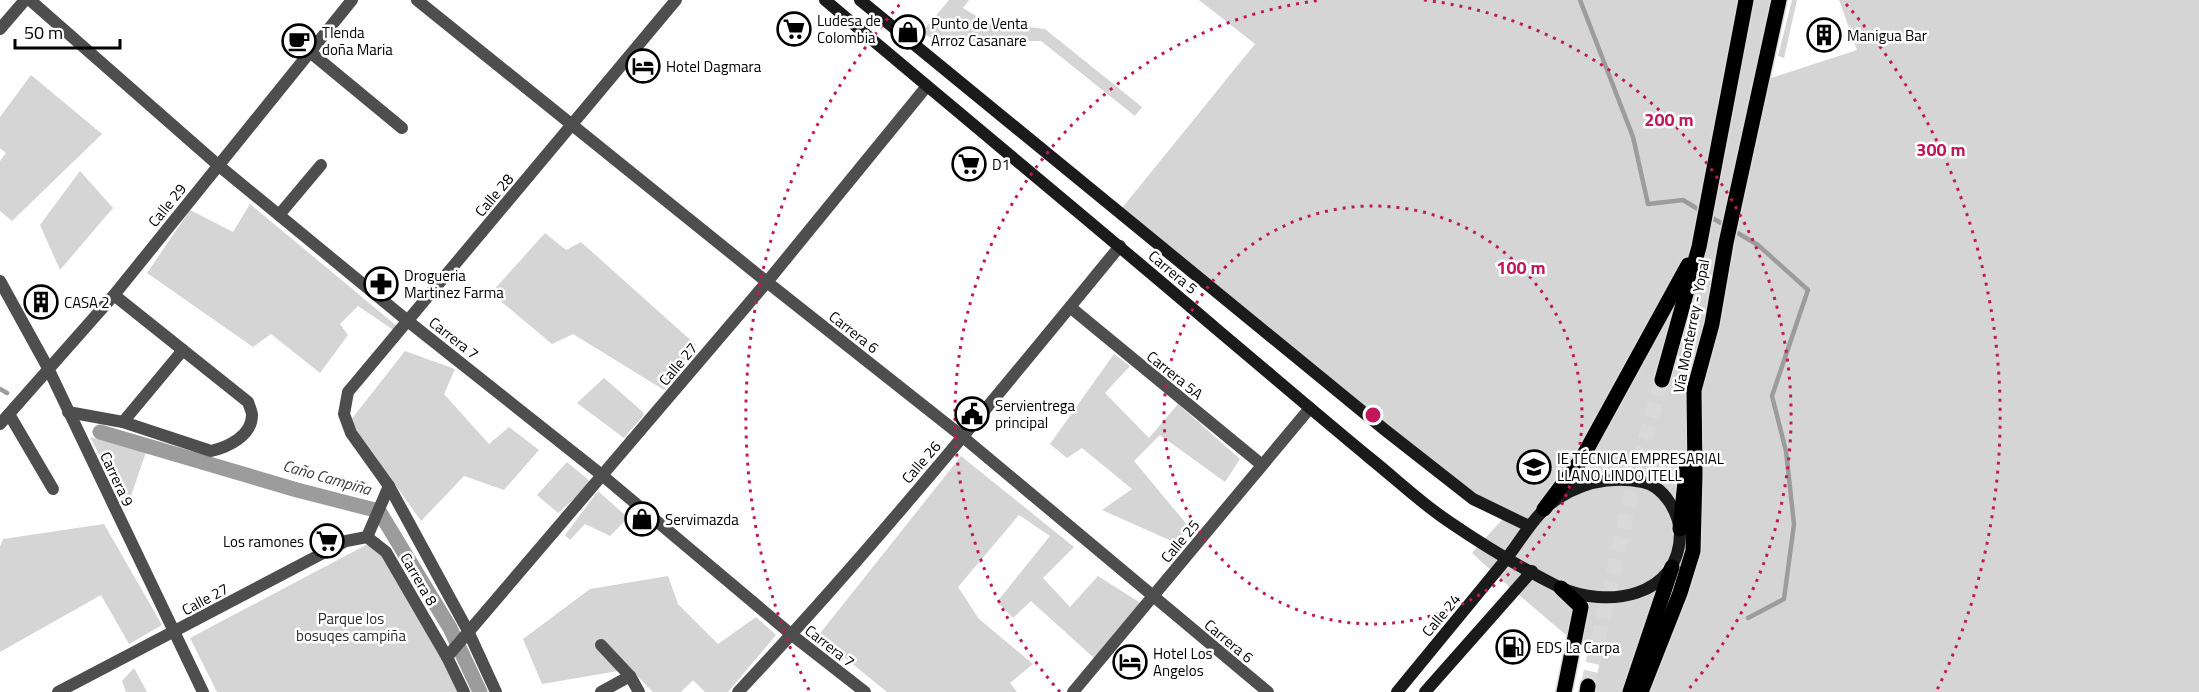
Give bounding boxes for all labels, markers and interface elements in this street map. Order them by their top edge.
place label: Ludesa de Colombia [817,9,881,49]
supermarket icon: Ludesa de Colombia [776,11,812,47]
scale bar [15,12,120,50]
place label: Punto de Venta Arroz Casanare [931,12,1028,52]
shop icon: Punto de Venta Arroz Casanare [890,14,926,50]
building icon: Manigua Bar [1806,17,1842,53]
text: 50 m [24,19,63,46]
place label: TIenda doña Maria [322,21,393,61]
cafe icon: TIenda doña Maria [281,23,317,59]
place label: Manigua Bar [1847,24,1927,47]
hotel icon: Hotel Dagmara [625,48,661,84]
place label: Hotel Dagmara [666,55,762,78]
text: 200 m [1644,106,1694,133]
text: 300 m [1916,136,1966,163]
supermarket icon: D1 [951,146,987,182]
place label: D1 [992,153,1010,176]
street label: Calle 28 [469,168,519,222]
street label: Calle 29 [142,178,192,232]
street label: Carrera 5 [1143,245,1203,299]
text: 100 m [1496,254,1546,281]
street label: Vía Monterrey - Yopal [1667,257,1715,395]
place label: Drogueria Martinez Farma [404,264,504,304]
pharmacy icon: Drogueria Martinez Farma [363,266,399,302]
building icon: CASA 2 [23,284,59,320]
place label: CASA 2 [64,291,110,314]
street label: Carrera 6 [824,305,884,359]
street label: Carrera 7 [424,311,484,365]
street label: Calle 27 [653,337,703,391]
street label: Carrera 5A [1142,345,1208,405]
place label: Servientrega principal [995,394,1076,434]
public building icon: Servientrega principal [954,396,990,432]
centre of rings [1363,405,1383,425]
street label: Calle 26 [896,435,946,489]
place label: IE TÉCNICA EMPRESARIAL LLANO LINDO ITELL [1557,447,1724,487]
street label: Carrera 9 [94,448,140,510]
school or university icon: IE TÉCNICA EMPRESARIAL LLANO LINDO ITELL [1516,449,1552,485]
water label: Caño Campiña [280,453,375,501]
shop icon: Servimazda [624,501,660,537]
place label: Servimazda [665,508,739,531]
street label: Calle 25 [1155,514,1205,568]
supermarket icon: Los ramones [309,523,345,559]
place label: Los ramones [223,530,304,553]
street label: Carrera 8 [395,548,443,610]
street label: Calle 27 [177,577,233,621]
street label: Calle 24 [1416,588,1466,642]
park label: Parque los bosuqes campiña [296,607,406,647]
street label: Carrera 6 [1199,614,1259,668]
street label: Carrera 7 [800,619,860,673]
fuel station icon: EDS La Carpa [1495,629,1531,665]
place label: EDS La Carpa [1536,636,1620,659]
place label: Hotel Los Angelos [1153,642,1213,682]
hotel icon: Hotel Los Angelos [1112,644,1148,680]

